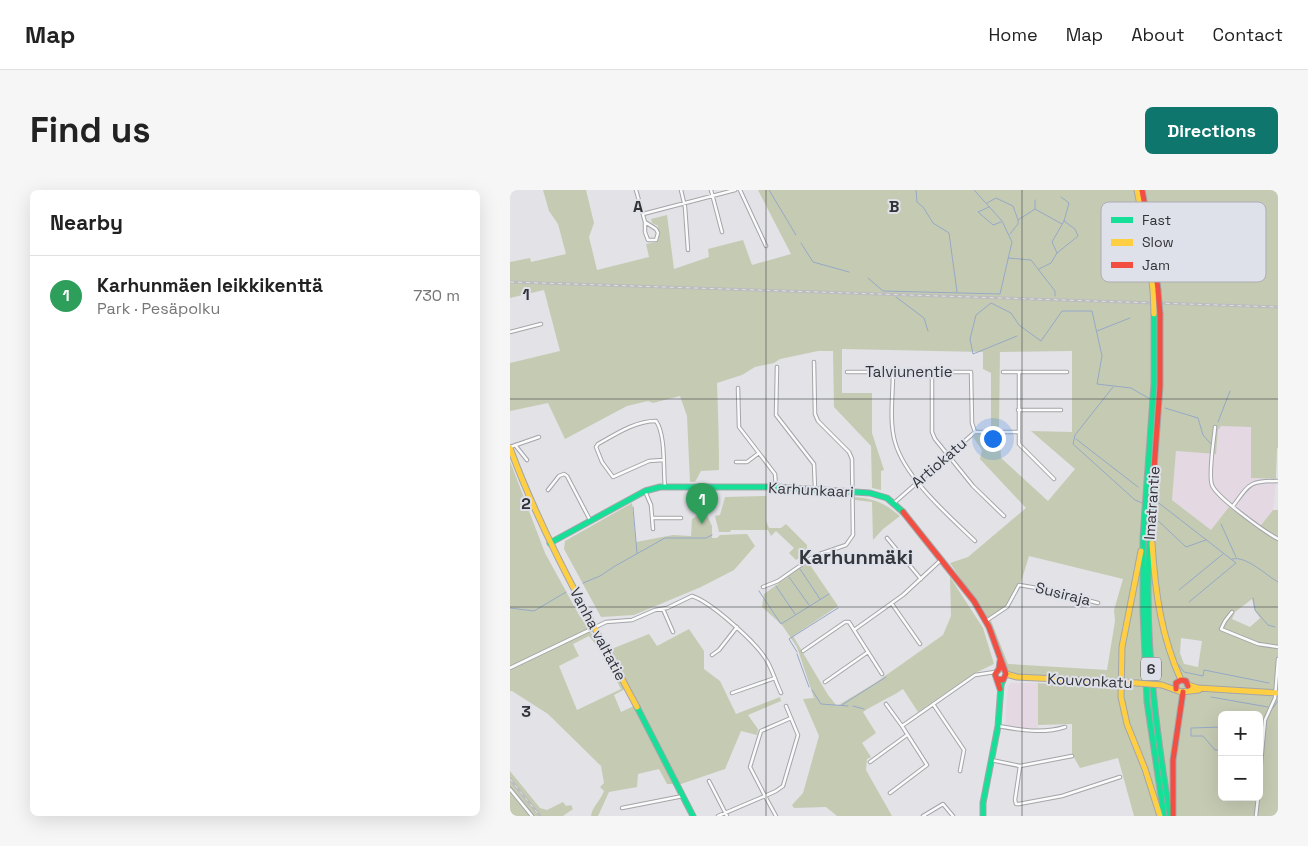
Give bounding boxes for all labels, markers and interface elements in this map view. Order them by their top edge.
text: Map [25,19,75,50]
text: Home [989,23,1038,46]
text: Map [1066,23,1103,46]
text: About [1131,23,1185,46]
text: Contact [1213,23,1283,46]
button: Directions [1145,107,1278,154]
text: Find us [30,108,151,152]
text: A [633,196,643,217]
text: B [889,196,899,217]
legend [1101,202,1266,282]
text: Nearby [50,209,123,236]
text: Fast [1142,211,1171,229]
text: Slow [1142,233,1174,251]
text: Jam [1142,256,1170,274]
text: Karhunmäen leikkikenttä [97,273,323,298]
text: 1 [522,284,530,305]
text: 1 [62,285,70,306]
text: 730 m [413,285,460,306]
text: Park · Pesäpolku [97,298,220,319]
street label: Talviunentie [865,362,953,381]
your location [980,426,1006,452]
street label: Artiokatu [907,433,970,492]
street label: Imatrantie [1139,465,1164,541]
street label: Karhunkaari [768,478,854,501]
pin: 1 [686,483,718,524]
text: 2 [521,493,531,514]
district label: Karhunmäki [799,544,913,570]
street label: Susiraja [1034,577,1093,610]
street label: Vanha valtatie [566,584,631,684]
road number: 6 [1141,658,1161,680]
street label: Kouvonkatu [1047,669,1133,692]
text: 3 [521,701,531,722]
map controls [1218,711,1263,801]
button: + [1218,711,1263,756]
button: − [1218,756,1263,801]

